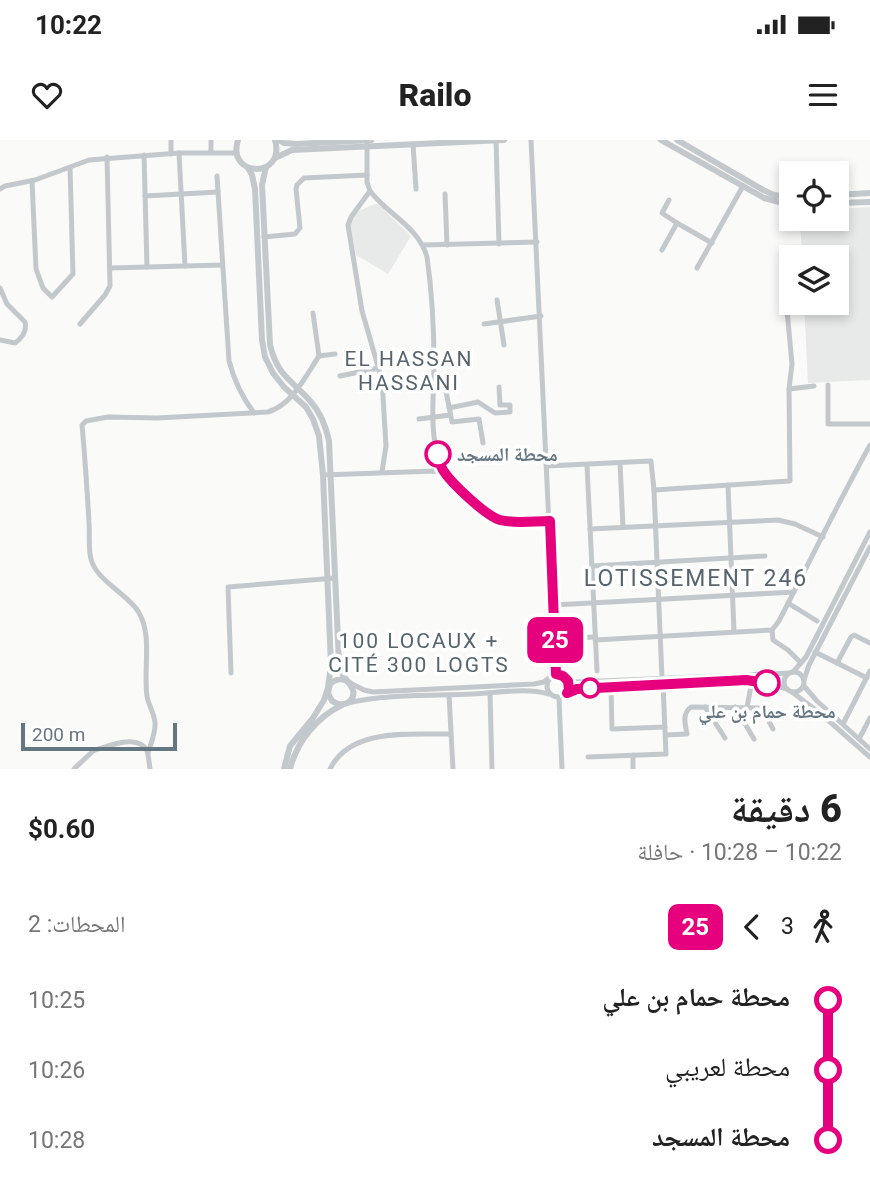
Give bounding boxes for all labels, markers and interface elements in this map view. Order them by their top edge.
text: 10:22 [35,10,102,40]
icon: heart [28,76,66,114]
text: Railo [398,76,472,114]
icon: menu [804,76,842,114]
map controls [779,161,849,315]
button: locate [779,161,849,231]
button: layers [779,245,849,315]
district label: EL HASSAN HASSANI [345,347,473,395]
marker: محطة المسجد [425,441,451,467]
place label: محطة المسجد [457,443,558,466]
district label: LOTISSEMENT 246 [584,565,808,592]
line badge: 25 [524,617,586,663]
text: 25 [541,626,569,654]
district label: 100 LOCAUX + CITÉ 300 LOGTS [328,629,510,677]
marker: محطة حمام بن علي [754,670,780,696]
unlabelled marker [580,678,600,698]
place label: محطة حمام بن علي [698,700,836,726]
scale bar [21,720,177,752]
text: 200 m [32,723,85,746]
text: 6 دقيقة [731,787,842,831]
text: $0.60 [28,814,95,844]
text: 10:22 – 10:28 · حافلة [637,839,842,866]
icon: back [733,908,771,946]
icon: walk [804,908,842,946]
text: المحطات: 2 [28,911,125,938]
text: 25 [682,913,709,941]
text: 3 [781,913,794,940]
text: محطة حمام بن علي [602,982,790,1012]
text: 10:25 [28,987,85,1014]
text: محطة لعريبي [665,1052,790,1082]
text: 10:26 [28,1057,85,1084]
text: محطة المسجد [652,1122,790,1152]
text: 10:28 [28,1127,85,1154]

